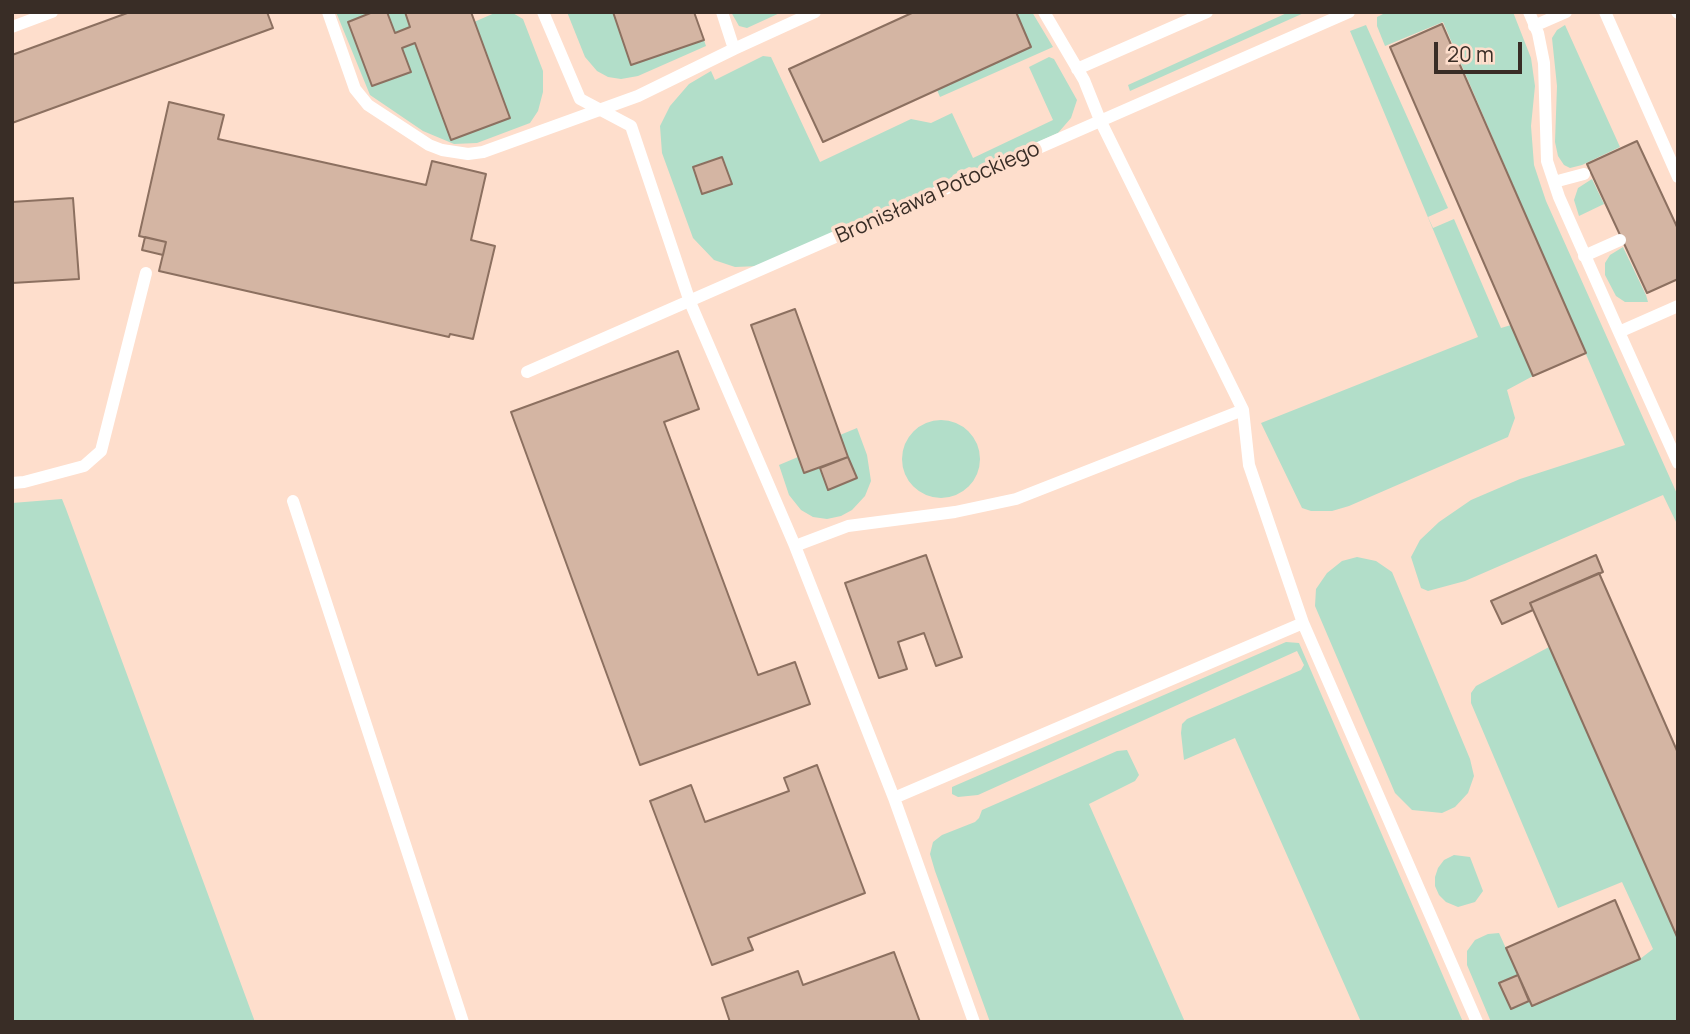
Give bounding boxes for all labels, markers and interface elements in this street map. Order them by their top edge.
scale bar [1438,28,1526,72]
text: 20 m [1447,40,1494,68]
street label: Bronisława Potockiego [832,137,1044,249]

